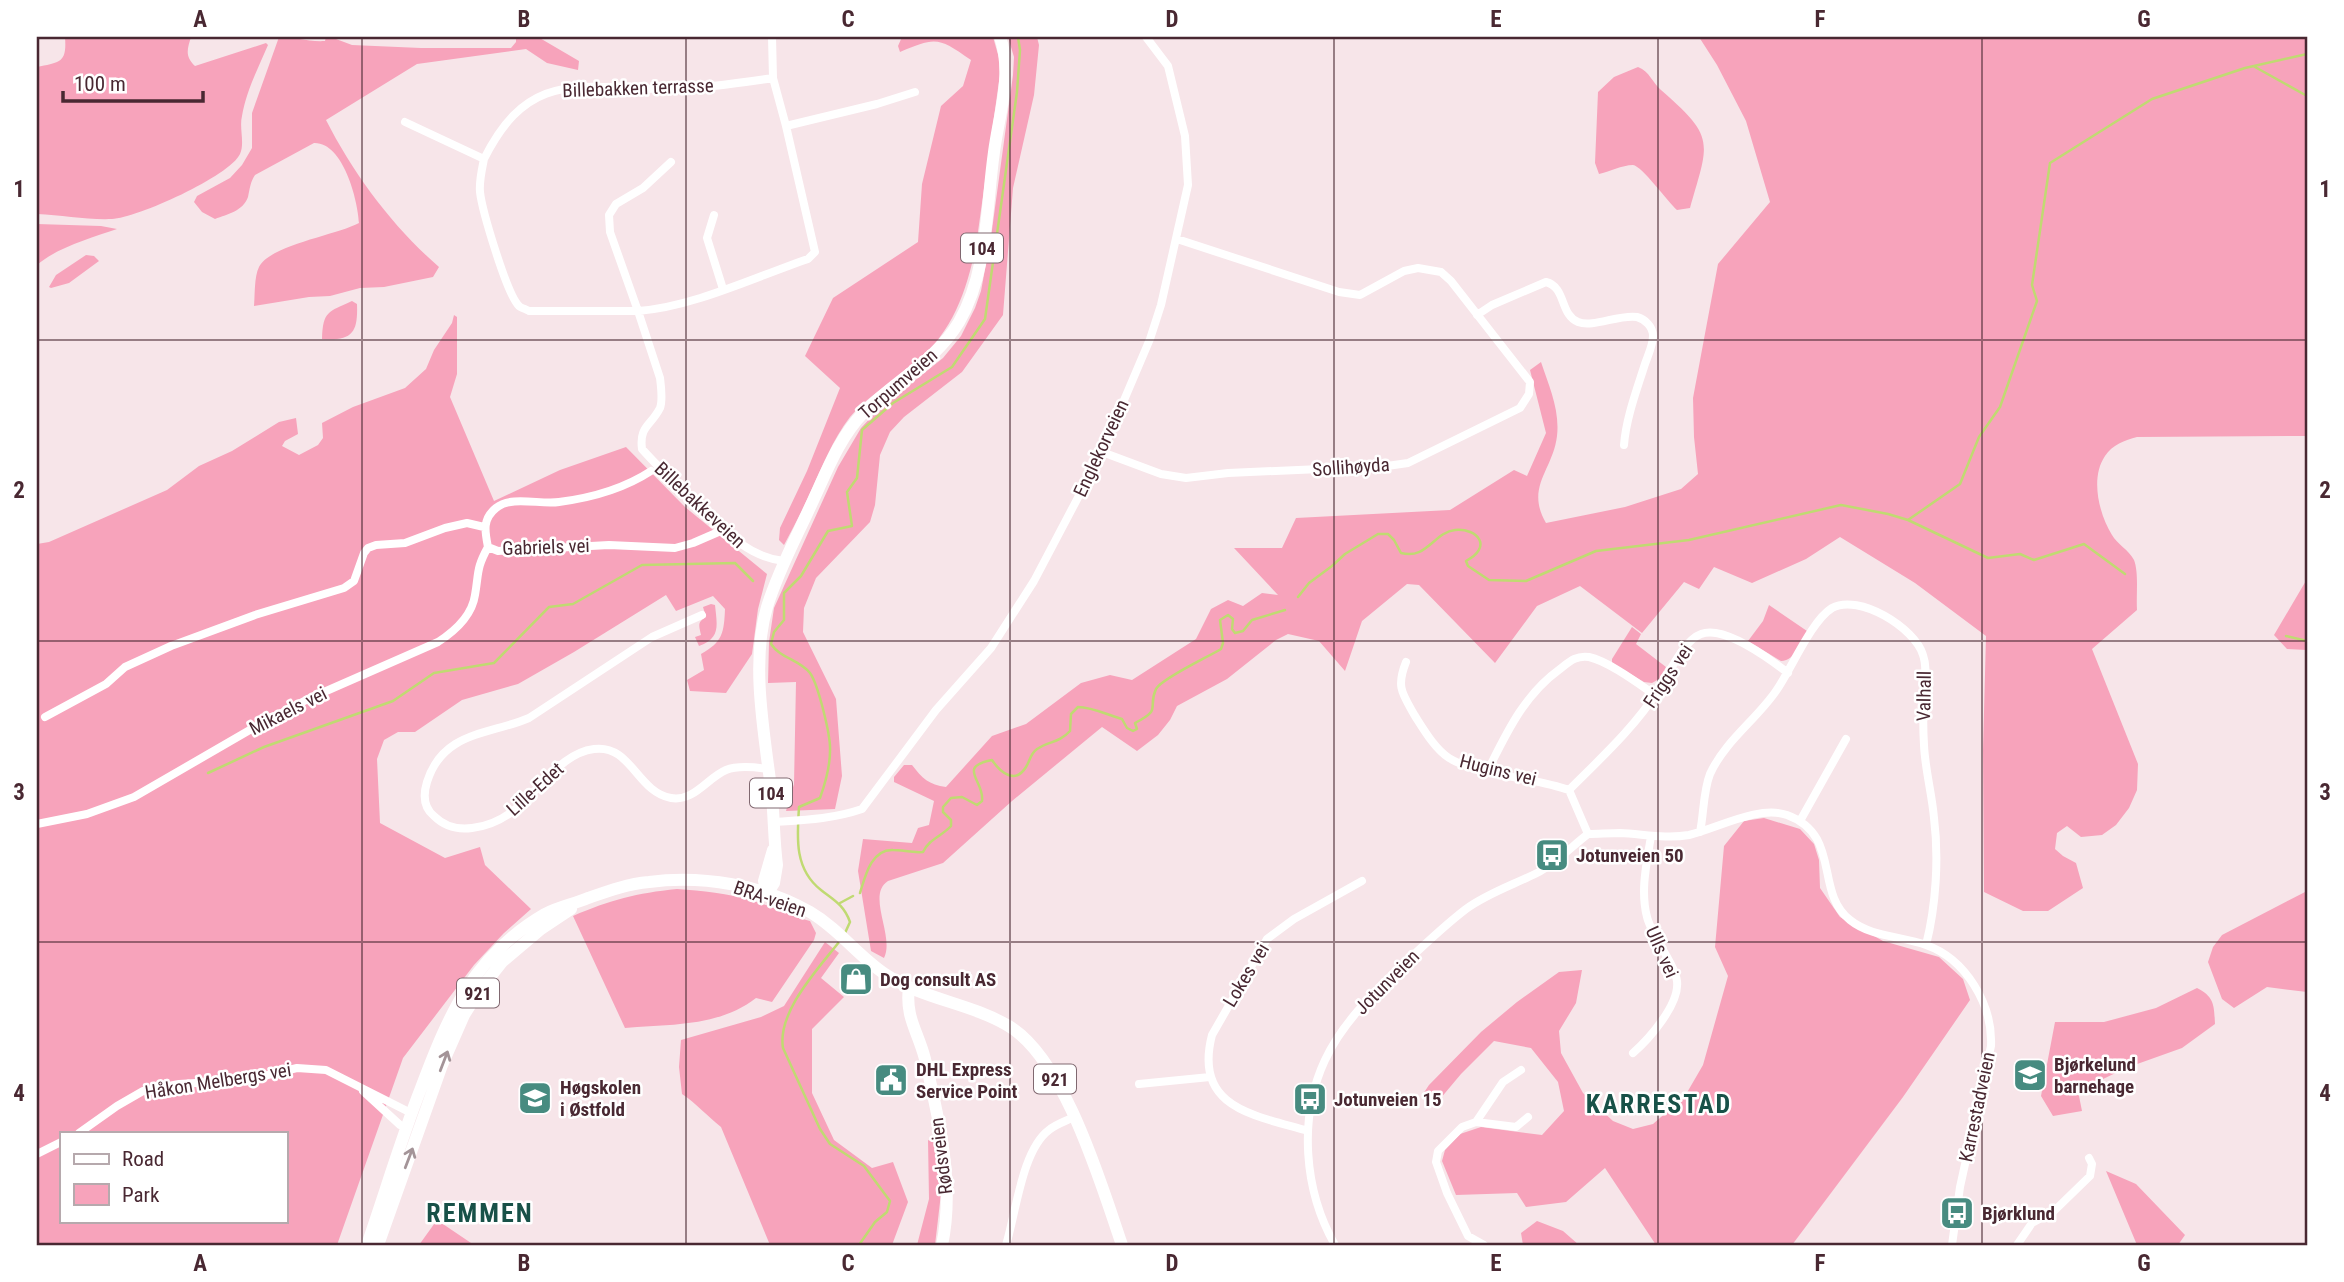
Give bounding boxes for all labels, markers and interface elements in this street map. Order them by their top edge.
text: A [193,6,207,33]
text: B [518,6,530,33]
text: C [841,6,855,33]
text: D [1166,6,1179,33]
text: E [1490,6,1502,33]
text: F [1815,6,1826,33]
text: G [2137,6,2151,33]
scale bar [63,60,203,104]
text: 100 m [74,72,126,96]
street label: Billebakken terrasse [562,74,714,102]
text: 1 [13,176,25,203]
text: 1 [2319,176,2331,203]
road number: 104 [961,234,1003,262]
street label: Torpumveien [854,344,942,424]
street label: Englekorveien [1068,396,1134,500]
street label: Sollihøyda [1312,453,1390,481]
street label: Billebakkeveien [650,457,750,553]
text: 2 [13,477,25,504]
text: 2 [2319,477,2331,504]
street label: Gabriels vei [502,534,590,560]
street label: Friggs vei [1638,640,1698,712]
street label: Valhall [1912,670,1936,722]
street label: Mikaels vei [245,682,331,740]
street label: Hugins vei [1457,749,1539,791]
street label: Lille-Edet [502,757,568,821]
road number: 104 [750,778,792,808]
text: 3 [13,779,25,806]
text: 3 [2319,779,2331,806]
bus stop icon: Jotunveien 50 [1533,836,1571,874]
place label: Jotunveien 50 [1576,844,1684,867]
street label: BRA-veien [731,876,809,922]
street label: Ulls vei [1641,923,1683,981]
street label: Lokes vei [1218,939,1274,1011]
street label: Jotunveien [1350,945,1424,1019]
shop icon: Dog consult AS [837,960,875,998]
place label: Dog consult AS [880,968,996,991]
road number: 921 [457,978,499,1008]
street label: Karrestadveien [1954,1050,2000,1164]
one-way arrow [439,1051,451,1073]
place label: Bjørkelund barnehage [2054,1053,2136,1098]
school or university icon: Bjørkelund barnehage [2011,1056,2049,1094]
street label: Håkon Melbergs vei [143,1058,293,1104]
place label: DHL Express Service Point [916,1058,1018,1103]
public building icon: DHL Express Service Point [872,1061,910,1099]
road number: 921 [1034,1064,1076,1094]
place label: Høgskolen i Østfold [560,1076,641,1121]
school or university icon: Høgskolen i Østfold [516,1079,554,1117]
text: 4 [13,1080,25,1107]
bus stop icon: Jotunveien 15 [1291,1080,1329,1118]
text: 4 [2319,1080,2331,1107]
place label: Jotunveien 15 [1334,1088,1442,1111]
district label: KARRESTAD [1586,1089,1732,1119]
street label: Rødsveien [925,1116,957,1196]
legend [60,1132,287,1222]
text: Road [122,1147,164,1171]
one-way arrow [403,1147,416,1169]
text: Park [122,1183,160,1207]
bus stop icon: Bjørklund [1938,1194,1976,1232]
district label: REMMEN [426,1198,534,1228]
place label: Bjørklund [1982,1202,2055,1225]
text: A [193,1250,207,1277]
text: B [518,1250,530,1277]
text: C [841,1250,855,1277]
text: D [1166,1250,1179,1277]
text: E [1490,1250,1502,1277]
text: F [1815,1250,1826,1277]
text: G [2137,1250,2151,1277]

